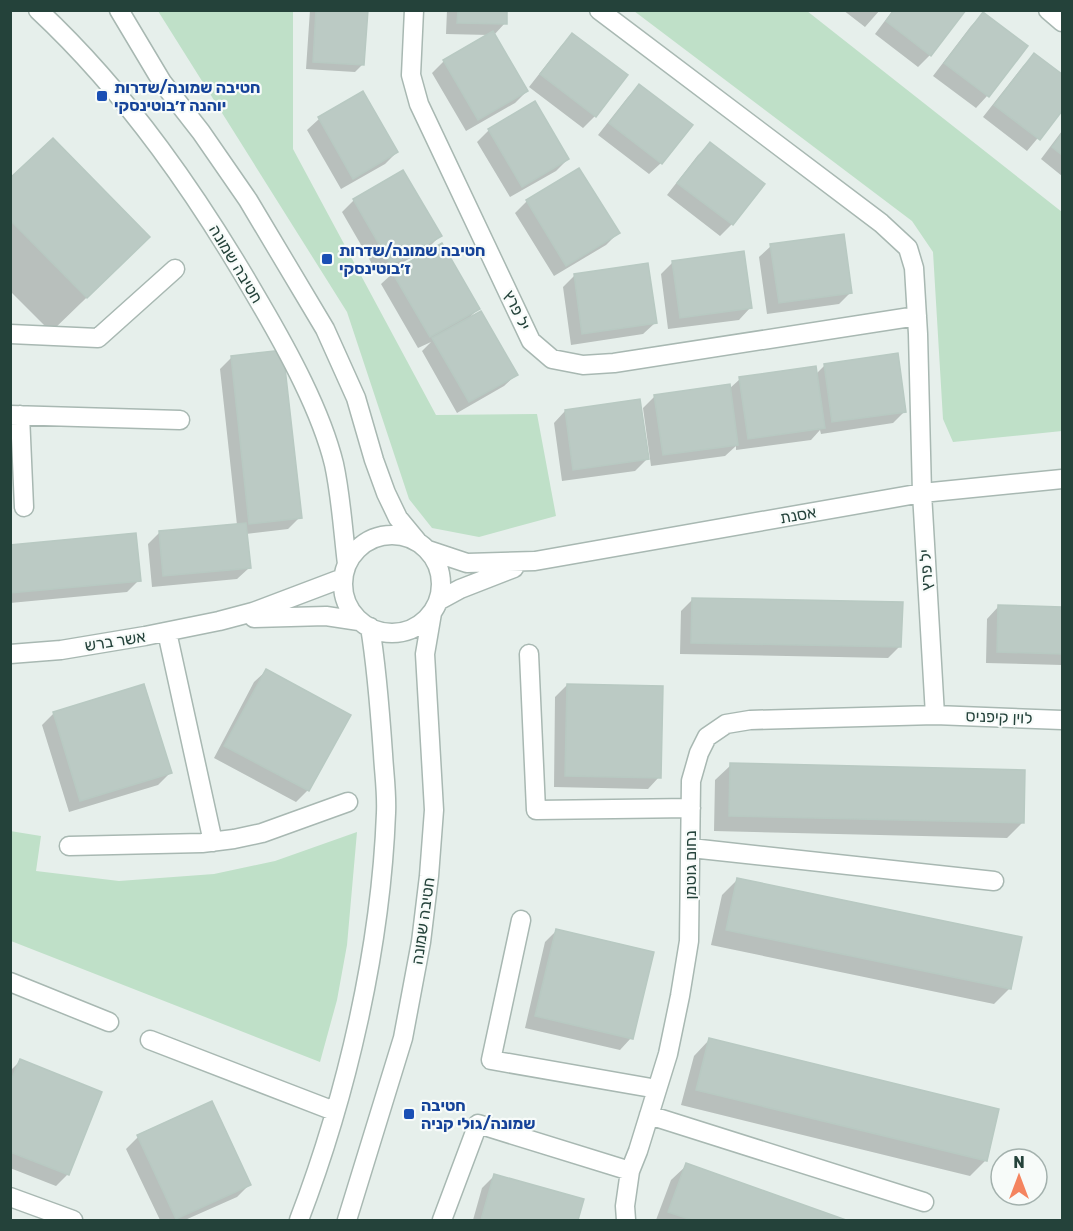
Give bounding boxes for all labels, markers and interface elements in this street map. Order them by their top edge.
place label: חטיבה שמונה/שדרות יוהנה ז׳בוטינסקי [114,78,260,115]
marker: חטיבה שמונה/שדרות יוהנה ז׳בוטינסקי [95,89,109,103]
street label: חטיבה שמונה [205,221,267,307]
place label: חטיבה שמונה/שדרות ז׳בוטינסקי [339,241,485,278]
marker: חטיבה שמונה/שדרות ז׳בוטינסקי [320,252,334,266]
street label: יל פרץ [500,287,534,333]
street label: אסנת [778,502,818,528]
street label: יל פרץ [915,549,937,591]
street label: אשר ברש [83,627,147,655]
street label: לוין קיפניס [965,706,1033,728]
street label: נחום גוטמן [681,831,700,899]
street label: חטיבה שמונה [407,876,439,966]
place label: חטיבה שמונה/גולי קניה [421,1096,535,1133]
marker: חטיבה שמונה/גולי קניה [402,1107,416,1121]
north arrow [989,1147,1049,1207]
text: N [1013,1153,1025,1172]

